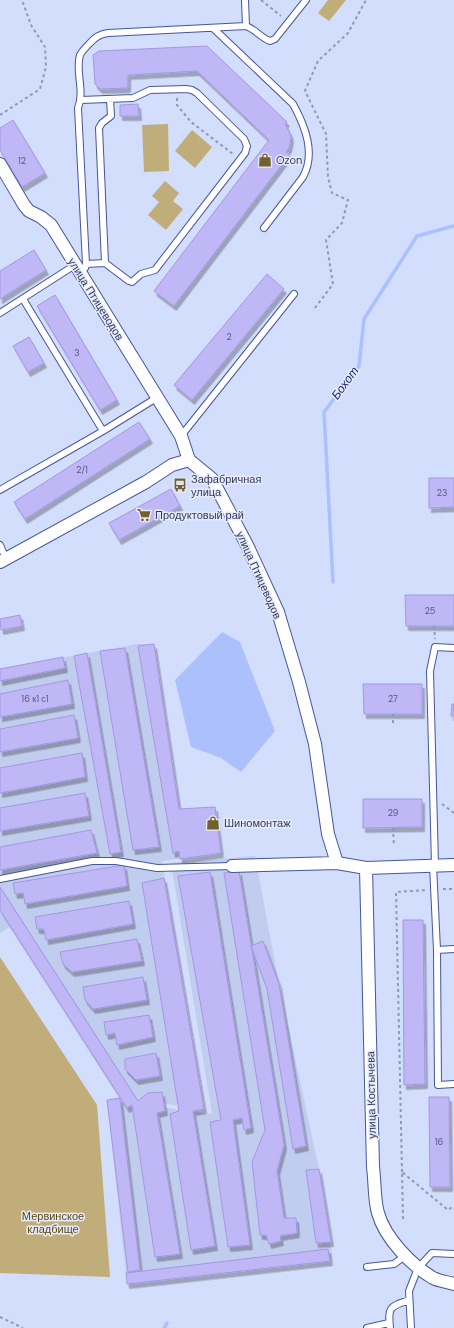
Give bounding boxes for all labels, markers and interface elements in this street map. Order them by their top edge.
shop icon: Ozon [257,152,273,168]
place label: Ozon [276,153,302,167]
house number: 12 [18,155,26,167]
street label: улица Птицеводов [65,255,127,343]
house number: 2 [226,331,232,343]
house number: 3 [74,347,80,359]
water label: Бохот [328,363,362,403]
house number: 2/1 [76,464,88,476]
place label: Зафабричная улица [191,472,261,499]
bus stop icon: Зафабричная улица [172,477,188,493]
house number: 23 [437,487,447,499]
supermarket icon: Продуктовый рай [136,507,152,523]
place label: Продуктовый рай [155,508,244,522]
street label: улица Птицеводов [233,529,285,621]
house number: 25 [425,605,435,617]
house number: 16 к1 с1 [21,693,49,705]
house number: 27 [388,693,398,705]
house number: 29 [388,807,399,819]
shop icon: Шиномонтаж [205,815,221,831]
place label: Шиномонтаж [224,816,291,830]
street label: улица Костычева [363,1050,379,1139]
house number: 16 [435,1136,444,1148]
park label: Мервинское кладбище [22,1209,84,1236]

